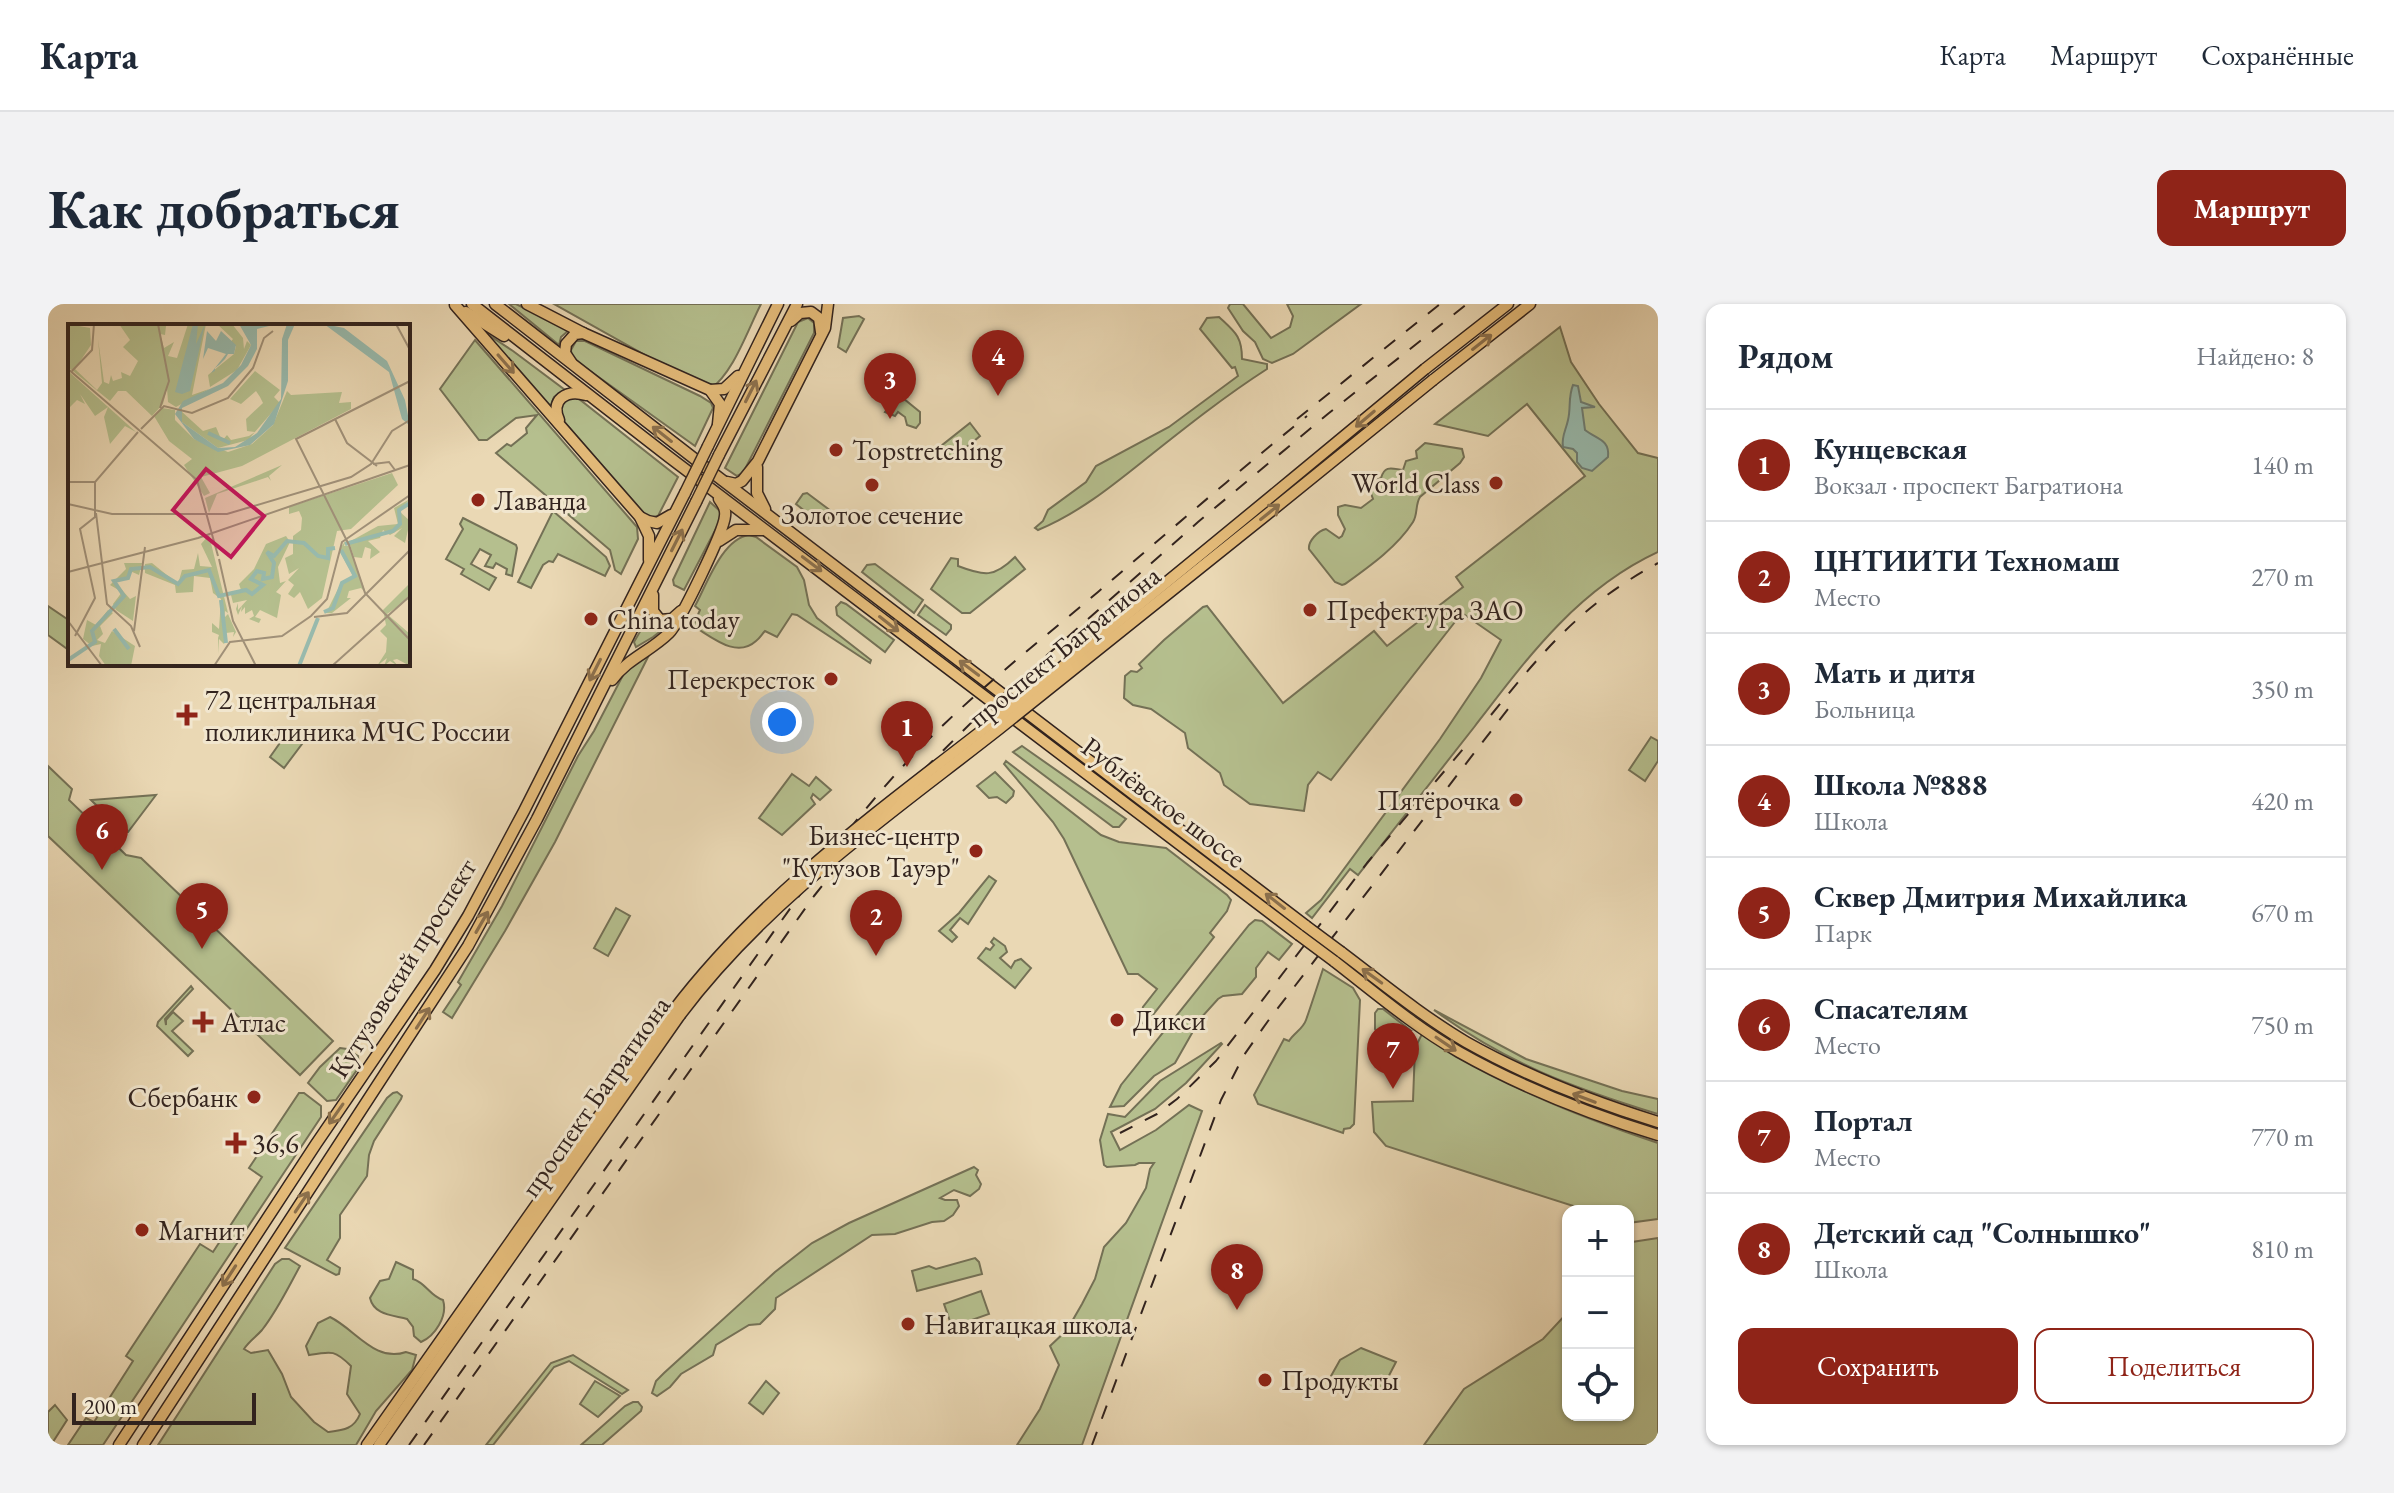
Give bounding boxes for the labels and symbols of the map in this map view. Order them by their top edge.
inset map [68,324,410,666]
pin: 4 [972,330,1024,396]
one-way arrow [1471,333,1492,351]
one-way arrow [497,353,515,373]
pin: 3 [864,353,916,419]
one-way arrow [744,380,759,404]
one-way arrow [1355,410,1375,428]
one-way arrow [651,425,673,442]
place label: Topstretching [852,432,1004,468]
marker: Topstretching [827,441,845,459]
place label: World Class [1352,465,1480,501]
marker: World Class [1487,474,1505,492]
marker: Золотое сечение [863,476,881,494]
place label: Лаванда [494,482,587,518]
marker: Лаванда [469,491,487,509]
place label: Золотое сечение [781,496,963,532]
one-way arrow [1260,503,1281,521]
one-way arrow [670,529,685,553]
one-way arrow [801,556,822,573]
street label: проспект Багратиона [960,557,1168,735]
place label: Префектура ЗАО [1326,592,1524,628]
place label: China today [607,601,740,637]
marker: Префектура ЗАО [1301,601,1319,619]
marker: China today [582,610,600,628]
one-way arrow [878,615,900,632]
one-way arrow [587,657,603,681]
one-way arrow [959,660,980,677]
place label: Перекресток [667,661,815,697]
marker: Перекресток [822,670,840,688]
place label: 72 центральная поликлиника МЧС России [205,681,510,749]
pin: 1 [881,701,933,767]
your location [762,702,802,742]
marker: 72 центральная поликлиника МЧС России [176,704,198,726]
street label: Рублёвское шоссе [1075,728,1253,876]
place label: Пятёрочка [1377,782,1501,818]
marker: Пятёрочка [1507,791,1525,809]
pin: 6 [76,804,128,870]
place label: Бизнес-центр "Кутузов Тауэр" [782,817,960,885]
marker: Бизнес-центр "Кутузов Тауэр" [967,842,985,860]
street label: Кутузовский проспект [320,851,484,1085]
pin: 5 [176,883,228,949]
pin: 2 [850,890,902,956]
one-way arrow [1264,893,1286,910]
one-way arrow [474,911,490,934]
one-way arrow [1362,967,1384,984]
street label: проспект Багратиона [512,988,678,1204]
place label: Дикси [1133,1002,1206,1038]
place label: Атлас [220,1004,286,1040]
one-way arrow [414,1008,431,1030]
marker: Атлас [192,1011,214,1033]
marker: Дикси [1108,1011,1126,1029]
pin: 7 [1367,1023,1419,1089]
one-way arrow [1435,1035,1457,1052]
place label: Сбербанк [128,1079,238,1115]
marker: Сбербанк [245,1088,263,1106]
one-way arrow [1572,1090,1597,1104]
one-way arrow [328,1103,344,1125]
place label: 36,6 [252,1125,299,1161]
marker: 36,6 [227,1134,245,1152]
one-way arrow [293,1191,310,1213]
place label: Магнит [158,1212,245,1248]
marker: Магнит [133,1221,151,1239]
pin: 8 [1211,1244,1263,1310]
one-way arrow [221,1264,237,1287]
place label: Навигацкая школа [924,1306,1133,1342]
marker: Навигацкая школа [899,1315,917,1333]
place label: Продукты [1281,1362,1399,1398]
marker: Продукты [1256,1371,1274,1389]
scale bar [72,1389,256,1425]

